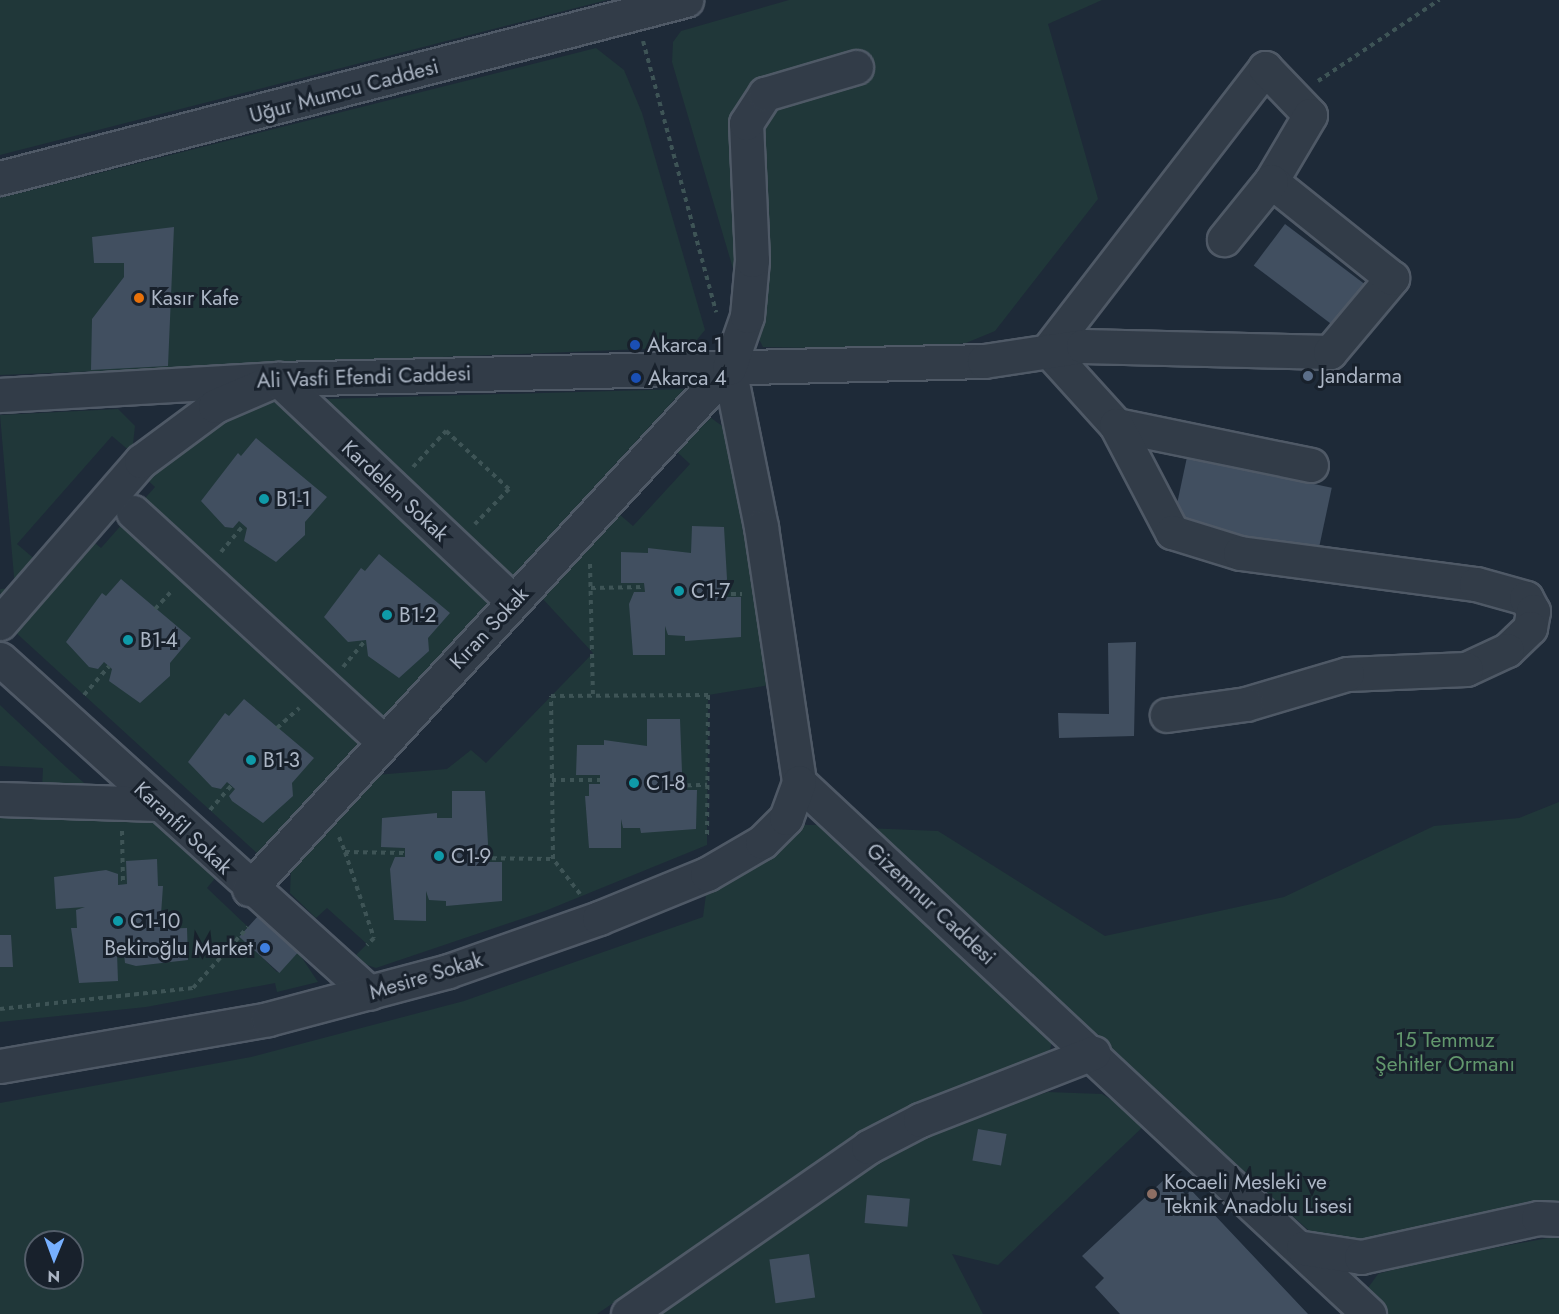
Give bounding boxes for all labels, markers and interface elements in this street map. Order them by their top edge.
street label: Uğur Mumcu Caddesi [247,54,441,128]
place label: Kasır Kafe [151,285,239,311]
marker: Kasır Kafe [132,291,146,305]
place label: Akarca 1 [647,332,723,358]
marker: Akarca 1 [628,338,642,352]
street label: Ali Vasfi Efendi Caddesi [256,361,472,393]
place label: Jandarma [1320,363,1402,389]
place label: Akarca 4 [648,365,727,391]
marker: Jandarma [1301,369,1315,383]
marker: Akarca 4 [629,371,643,385]
street label: Kardelen Sokak [336,435,454,547]
place label: B1-1 [276,486,311,512]
marker: B1-1 [257,492,271,506]
place label: C1-7 [691,578,730,604]
street label: Kıran Sokak [444,582,534,674]
marker: C1-7 [672,584,686,598]
place label: B1-2 [399,602,437,628]
marker: B1-2 [380,608,394,622]
place label: B1-4 [140,627,178,653]
marker: B1-4 [121,633,135,647]
place label: B1-3 [263,747,300,773]
marker: B1-3 [244,753,258,767]
place label: C1-8 [646,770,686,796]
street label: Karanfil Sokak [129,776,237,880]
marker: C1-8 [627,776,641,790]
street label: Gizemnur Caddesi [861,838,1001,970]
place label: C1-9 [451,843,491,869]
marker: C1-9 [432,849,446,863]
place label: C1-10 [130,908,180,934]
marker: C1-10 [111,914,125,928]
place label: Bekiroğlu Market [104,935,253,961]
marker: Bekiroğlu Market [258,941,272,955]
street label: Mesire Sokak [366,947,486,1005]
park label: 15 Temmuz Şehitler Ormanı [1375,1027,1515,1077]
place label: Kocaeli Mesleki ve Teknik Anadolu Lisesi [1164,1169,1352,1219]
marker: Kocaeli Mesleki ve Teknik Anadolu Lisesi [1145,1187,1159,1201]
north arrow [24,1230,84,1290]
text: N [47,1265,60,1288]

